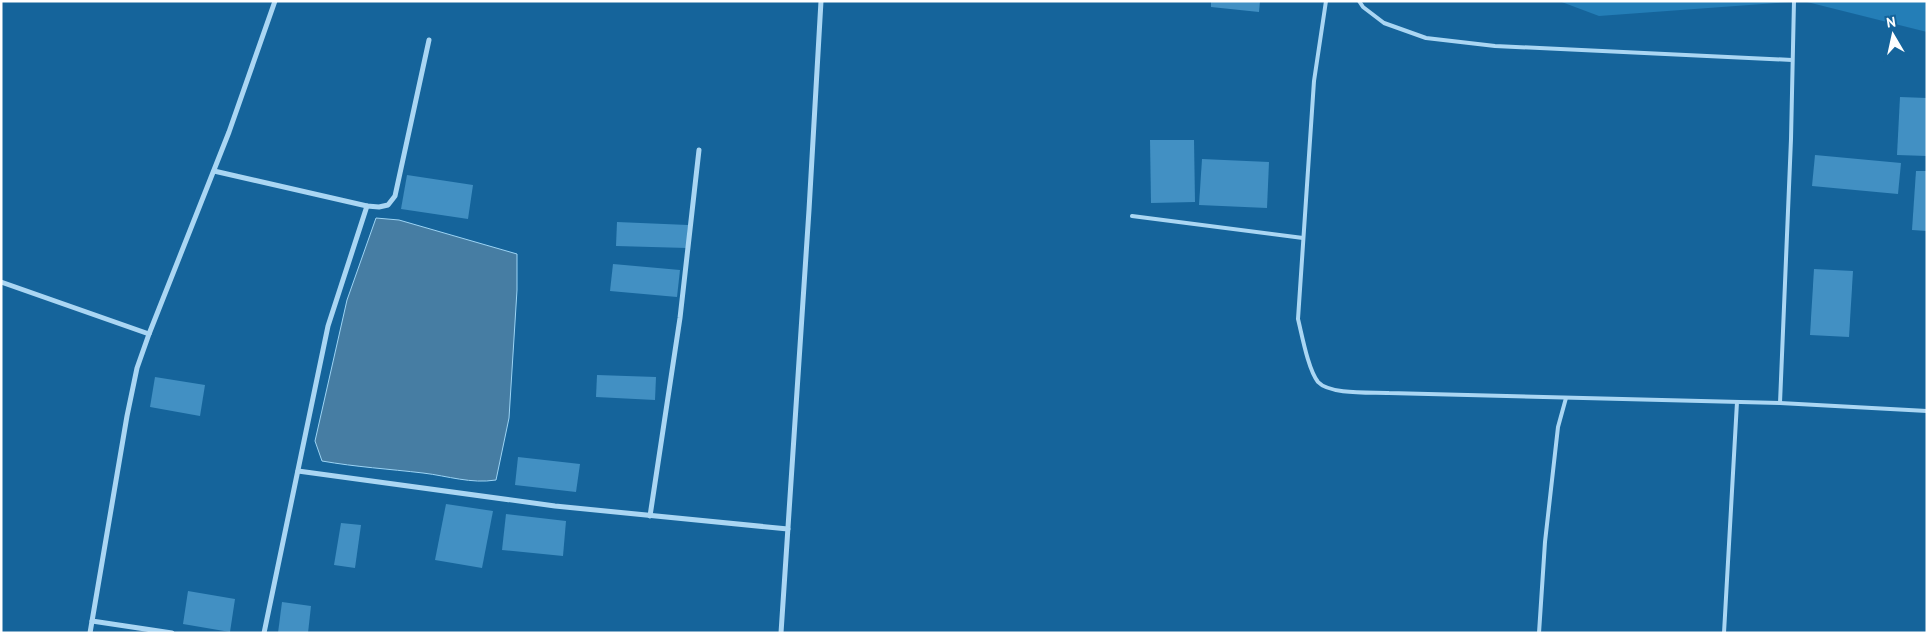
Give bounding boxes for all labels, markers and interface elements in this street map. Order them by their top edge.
north arrow [1868,10,1918,60]
text: N [1885,13,1897,32]

